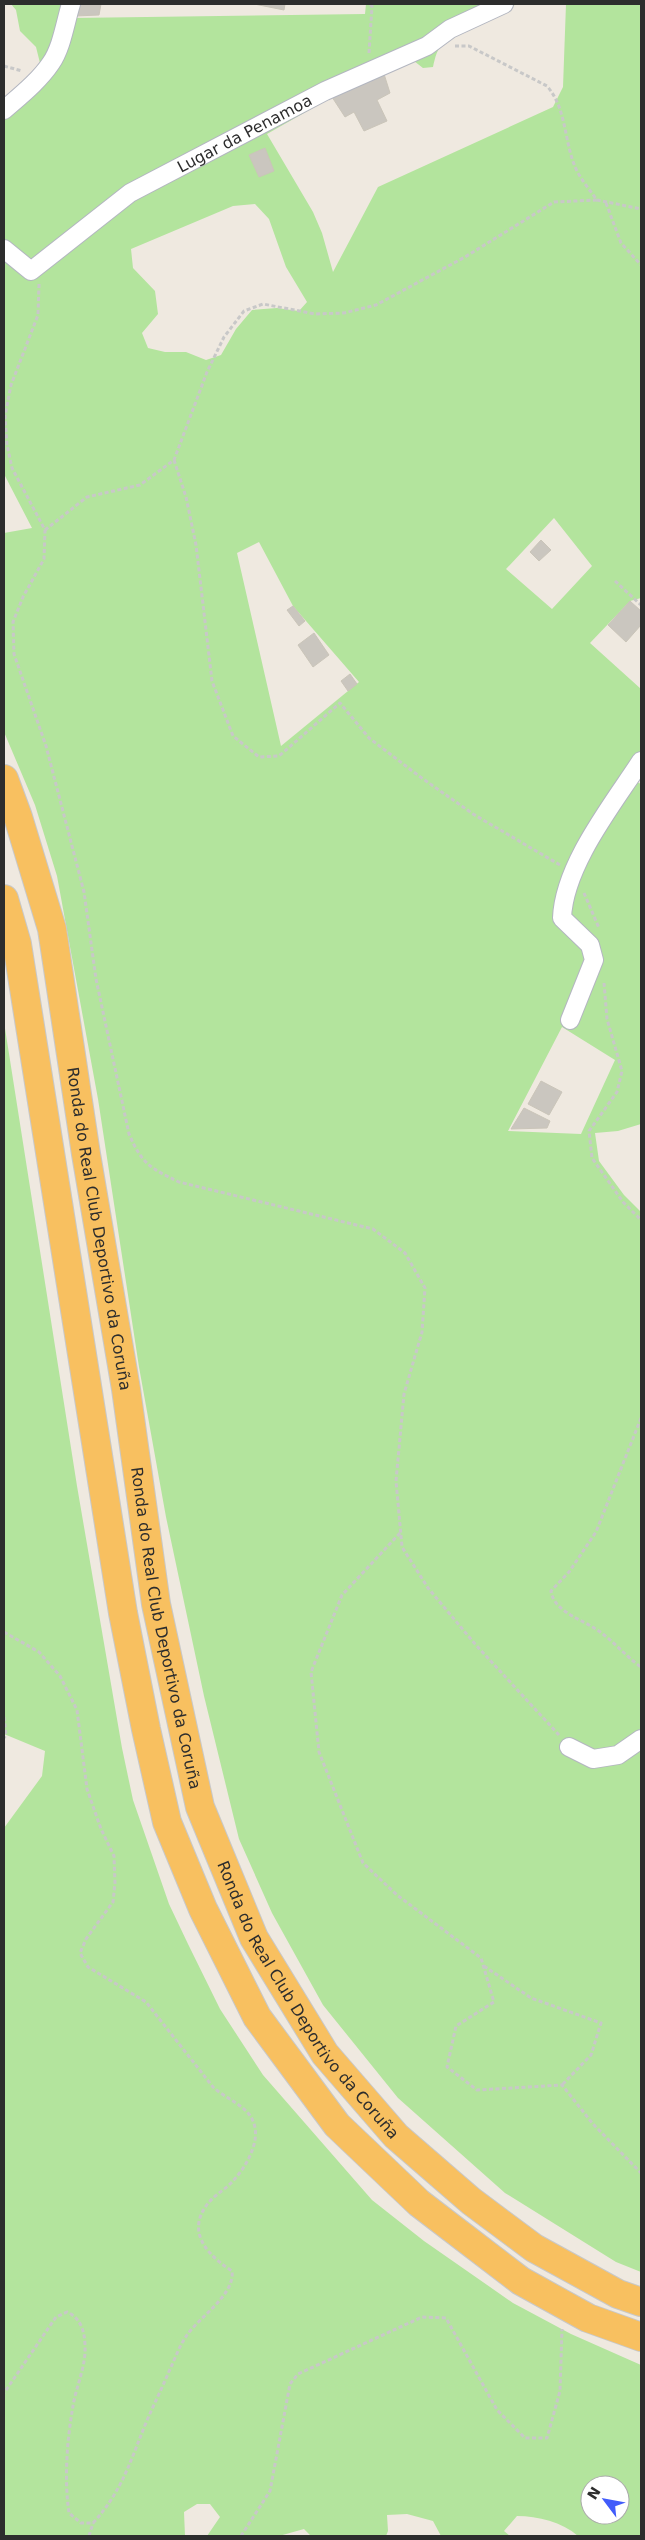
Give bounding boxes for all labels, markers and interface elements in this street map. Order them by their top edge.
street label: Lugar da Penamoa [174,90,315,176]
street label: Ronda do Real Club Deportivo da Coruña [63,1066,136,1392]
street label: Ronda do Real Club Deportivo da Coruña [127,1466,205,1791]
street label: Ronda do Real Club Deportivo da Coruña [214,1858,403,2142]
north arrow [580,2475,630,2525]
text: N [584,2484,604,2502]

